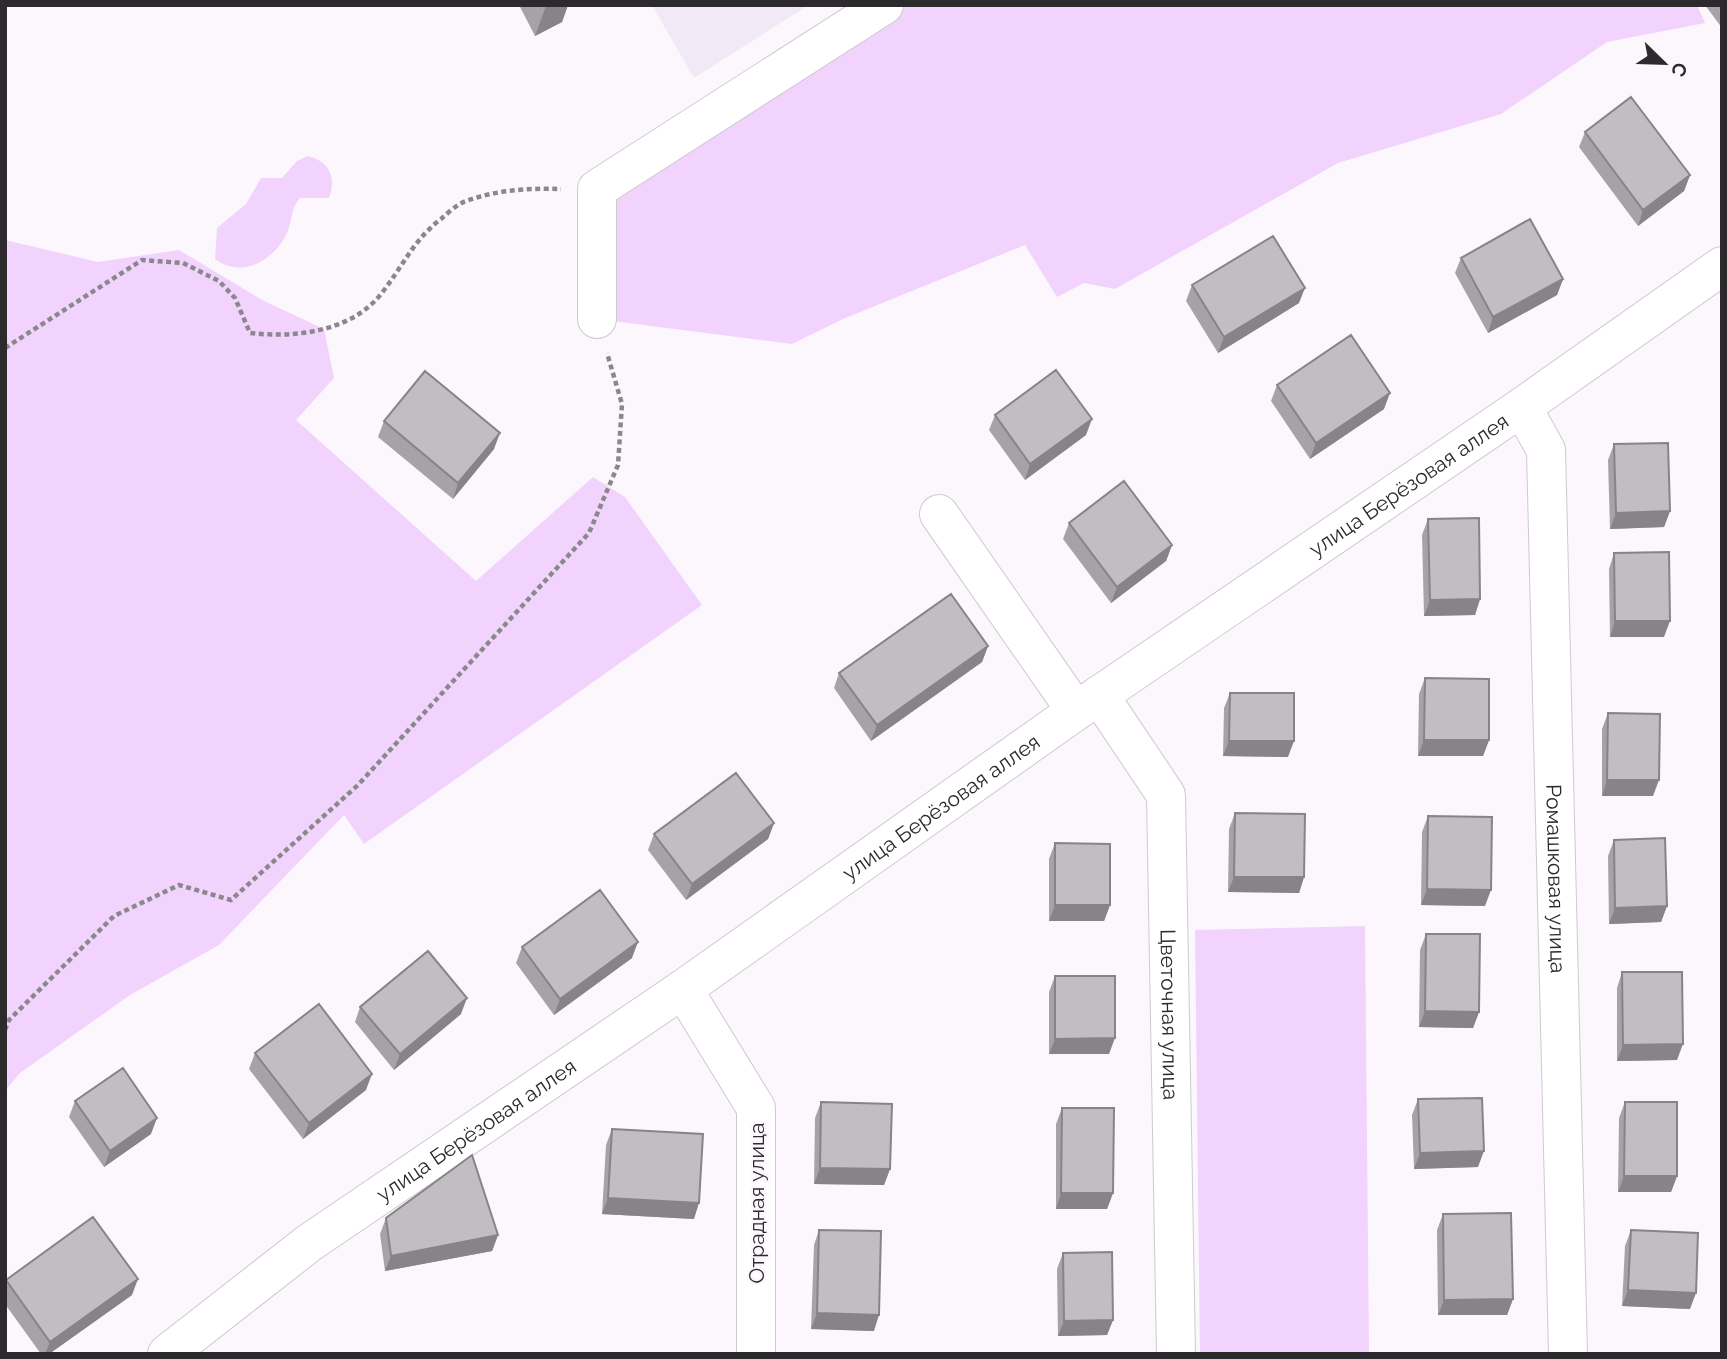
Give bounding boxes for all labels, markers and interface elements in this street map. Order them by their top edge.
north arrow [1629,28,1699,98]
text: С [1667,59,1692,80]
street label: улица Берёзовая аллея [1304,408,1513,561]
street label: улица Берёзовая аллея [837,728,1044,885]
street label: Ромашковая улица [1542,784,1571,974]
street label: Цветочная улица [1156,929,1184,1100]
street label: улица Берёзовая аллея [371,1053,580,1206]
street label: Отрадная улица [744,1122,769,1284]

